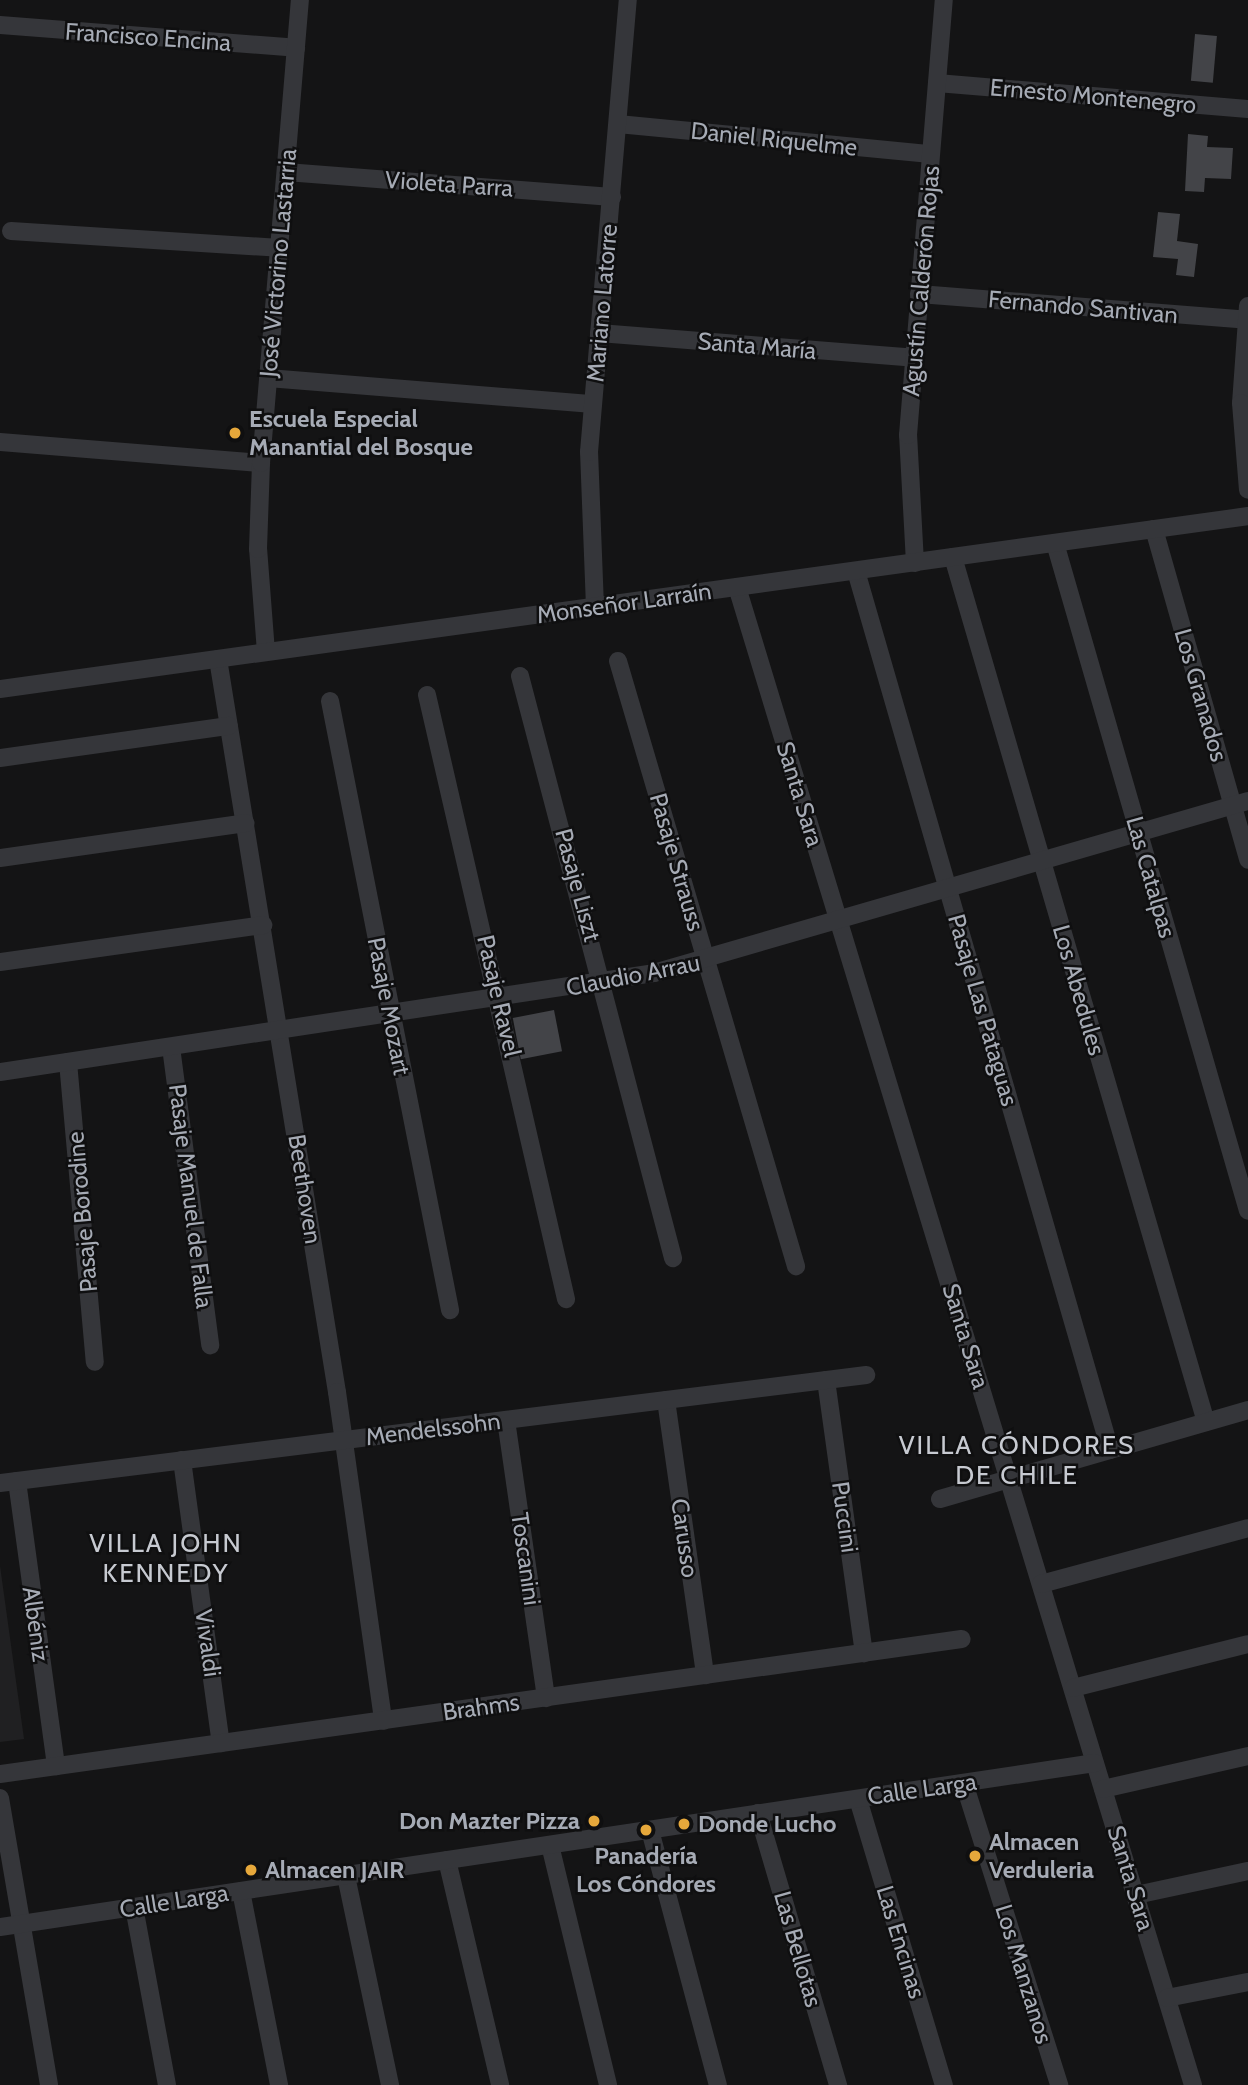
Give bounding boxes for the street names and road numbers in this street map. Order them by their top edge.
street label: Francisco Encina [64,17,232,57]
street label: Ernesto Montenegro [989,73,1197,119]
street label: Daniel Riquelme [689,116,859,162]
street label: José Victorino Lastarria [254,148,302,378]
street label: Agustín Calderón Rojas [897,164,945,398]
street label: Violeta Parra [384,165,514,203]
street label: Mariano Latorre [581,223,623,383]
street label: Fernando Santivan [987,284,1179,330]
street label: Santa María [697,326,817,366]
street label: Monseñor Larraín [535,576,713,630]
street label: Los Granados [1168,625,1234,765]
street label: Santa Sara [770,738,830,850]
street label: Pasaje Strauss [644,790,710,934]
street label: Las Catalpas [1120,813,1182,941]
street label: Pasaje Liszt [549,825,607,945]
street label: Pasaje Las Pataguas [942,911,1024,1109]
street label: Los Abedules [1047,921,1111,1059]
street label: Pasaje Ravel [471,932,527,1060]
street label: Pasaje Mozart [362,935,416,1077]
street label: Claudio Arrau [564,948,702,1002]
street label: Pasaje Manuel de Falla [163,1082,219,1310]
street label: Pasaje Borodine [61,1130,103,1294]
street label: Beethoven [282,1132,328,1246]
street label: Santa Sara [936,1280,996,1392]
street label: Mendelssohn [364,1406,502,1452]
street label: Puccini [826,1480,864,1554]
street label: Carusso [665,1497,705,1579]
street label: Toscanini [505,1511,547,1607]
street label: Albéniz [16,1585,56,1663]
street label: Vivaldi [189,1607,227,1679]
street label: Brahms [441,1687,521,1727]
street label: Calle Larga [866,1767,978,1811]
street label: Santa Sara [1101,1822,1161,1934]
street label: Calle Larga [118,1878,230,1924]
street label: Las Encinas [870,1882,932,2002]
street label: Las Bellotas [768,1888,828,2010]
street label: Los Manzanos [989,1901,1059,2047]

